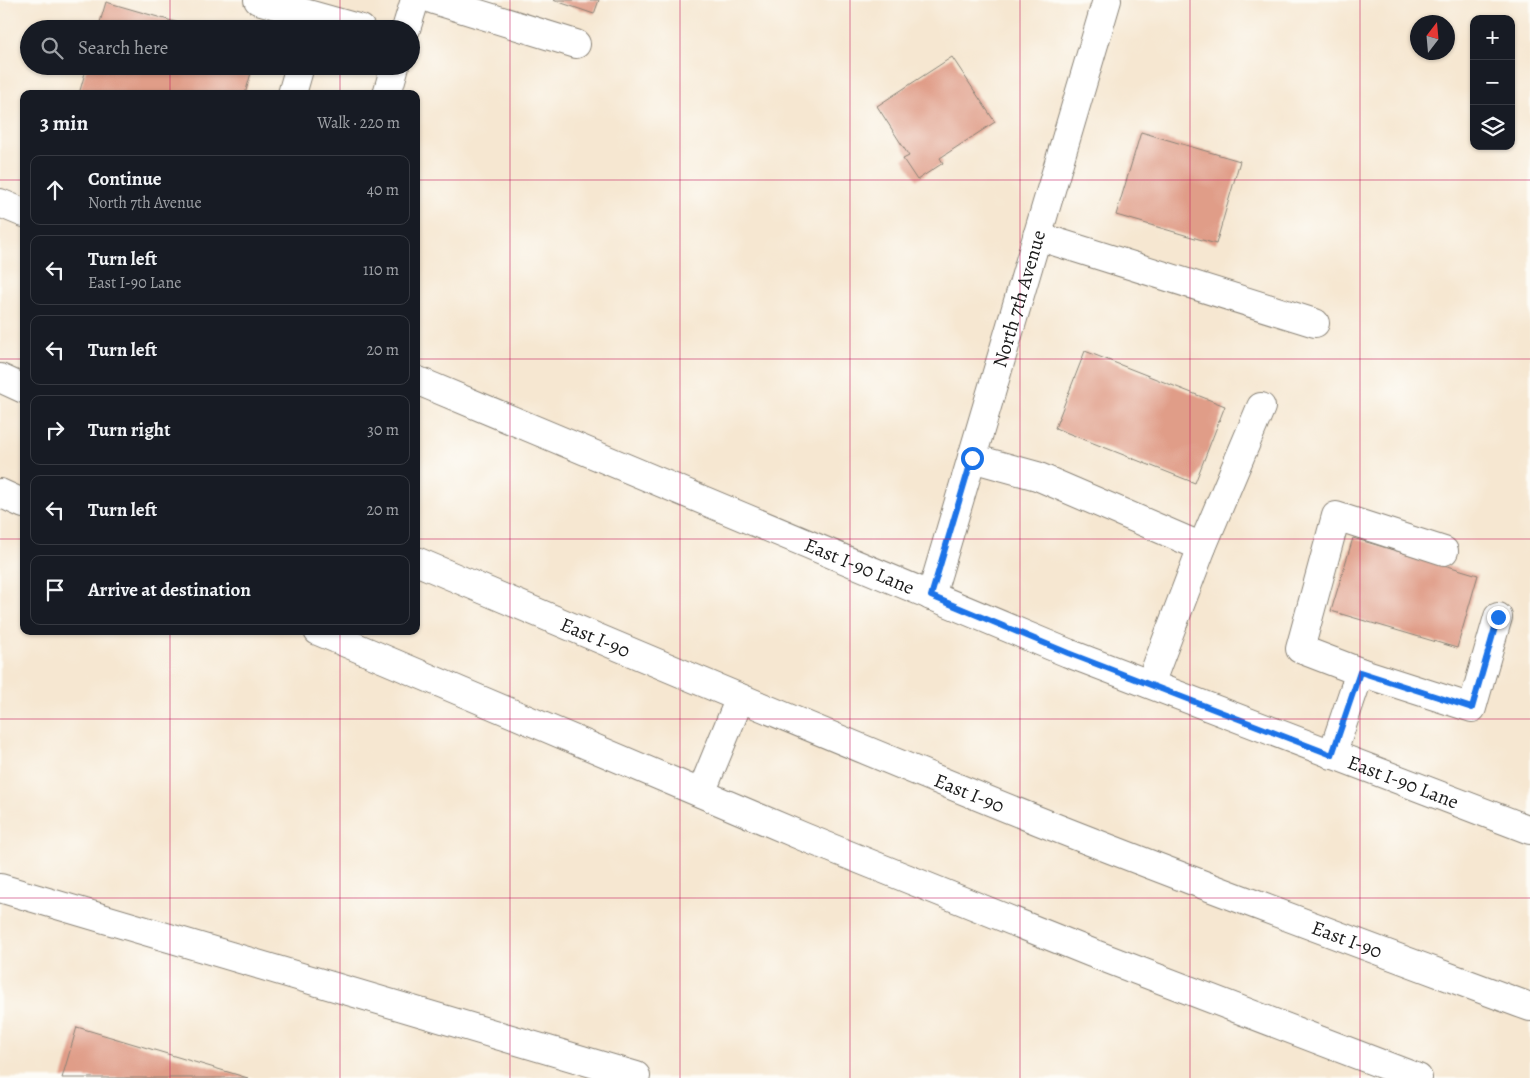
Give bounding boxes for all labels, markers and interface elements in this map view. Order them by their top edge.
north arrow [1410,15,1455,60]
map controls [1470,15,1515,150]
button: + [1470,15,1515,60]
search box [20,20,420,75]
icon: search [38,34,66,62]
text: Search here [78,35,168,61]
button: − [1470,60,1515,105]
button: layers [1470,105,1515,150]
text: 3 min [40,109,88,137]
text: Walk · 220 m [317,112,400,134]
text: Continue [88,166,162,192]
icon: ahead [41,176,69,204]
text: 40 m [367,179,399,201]
text: North 7th Avenue [88,192,202,214]
street label: North 7th Avenue [986,227,1052,371]
text: Turn left [88,246,157,272]
icon: left [41,256,69,284]
text: 110 m [363,259,399,281]
text: East I-90 Lane [88,272,181,294]
icon: left [41,336,69,364]
text: Turn left [88,337,157,363]
text: 20 m [366,339,399,361]
icon: right [41,416,69,444]
text: Turn right [88,417,170,443]
text: 30 m [367,419,399,441]
route start [961,447,984,470]
icon: left [41,496,69,524]
text: Turn left [88,497,157,523]
text: 20 m [366,499,399,521]
street label: East I-90 Lane [800,531,919,601]
icon: arrive [41,576,69,604]
text: Arrive at destination [88,577,251,603]
route end [1487,606,1510,629]
street label: East I-90 [556,611,634,664]
street label: East I-90 Lane [1344,748,1463,815]
street label: East I-90 [930,767,1008,820]
street label: East I-90 [1308,914,1386,965]

